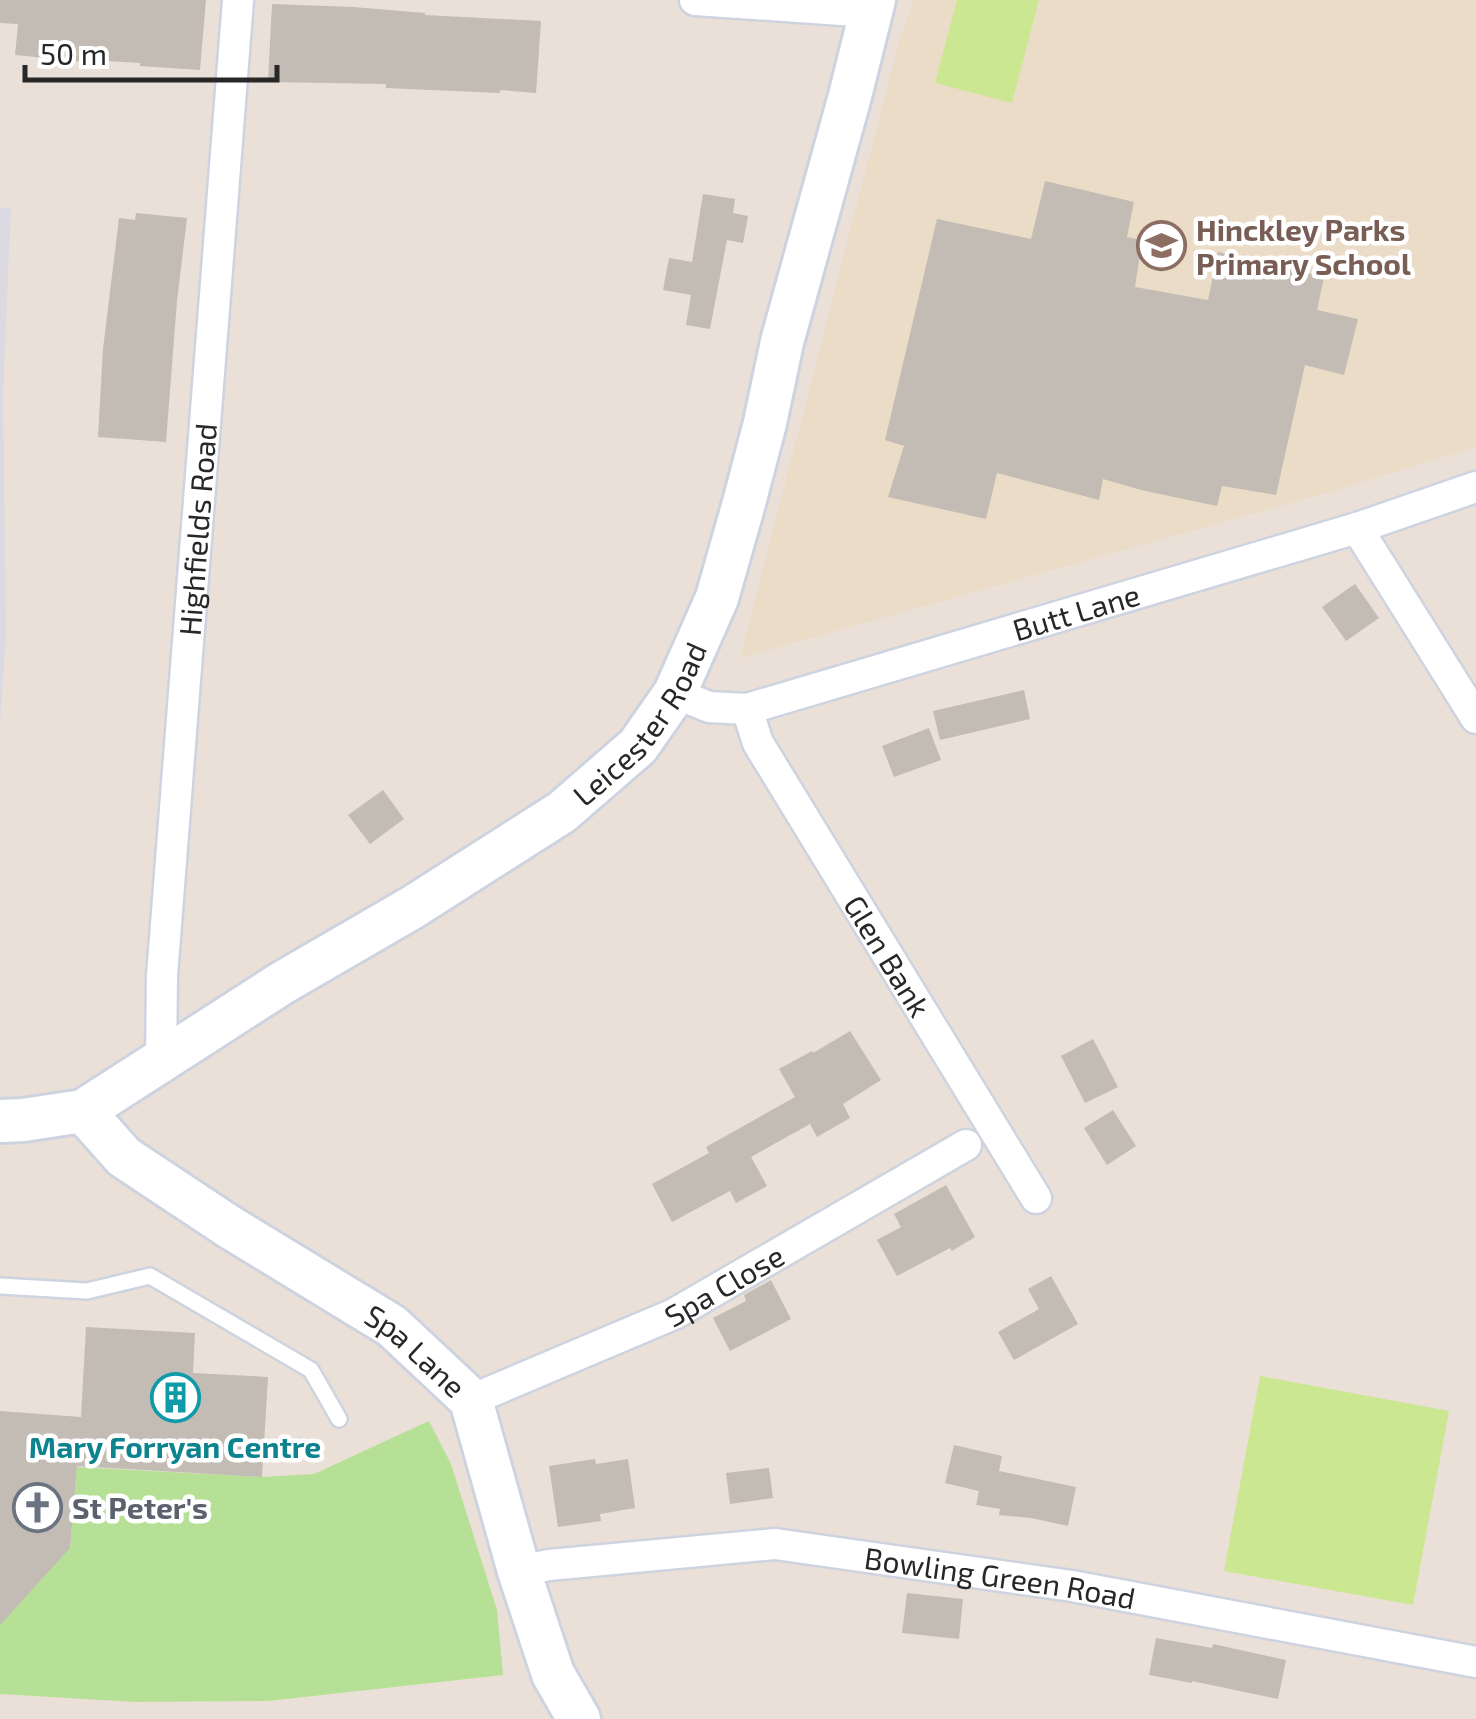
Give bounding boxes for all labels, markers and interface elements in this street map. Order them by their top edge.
scale bar [25,20,278,82]
text: 50 m [40,35,107,71]
place label: Hinckley Parks Primary School [1196,211,1411,282]
school or university icon: Hinckley Parks Primary School [1135,220,1187,272]
street label: Highfields Road [171,422,223,637]
street label: Butt Lane [1008,576,1144,647]
street label: Leicester Road [565,636,713,813]
street label: Glen Bank [837,888,939,1023]
street label: Spa Close [658,1237,790,1334]
street label: Spa Lane [359,1296,474,1404]
building icon: Mary Forryan Centre [149,1371,201,1423]
place label: Mary Forryan Centre [29,1428,321,1465]
church icon: St Peter's [11,1481,63,1533]
place label: St Peter's [72,1489,208,1525]
street label: Bowling Green Road [862,1539,1138,1616]

